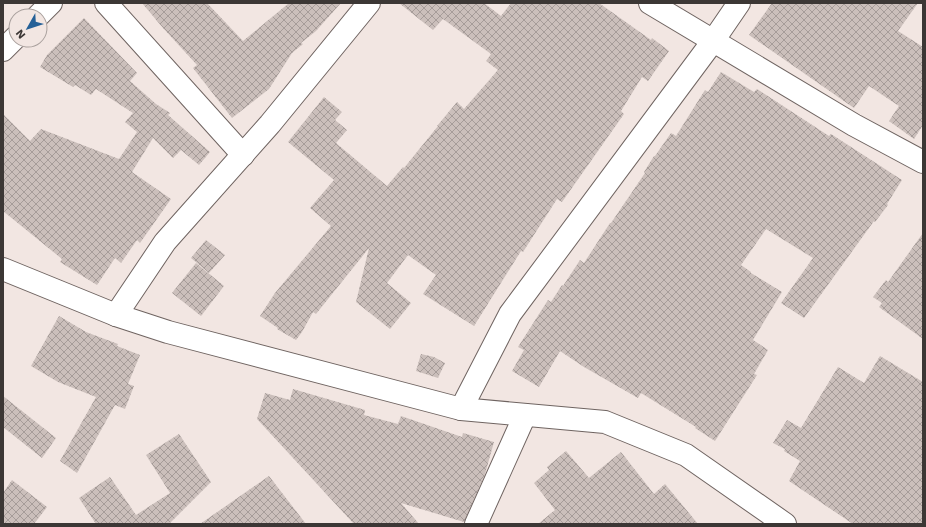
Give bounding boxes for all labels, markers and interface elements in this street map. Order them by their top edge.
north arrow [8,8,48,48]
text: N [13,27,28,41]

